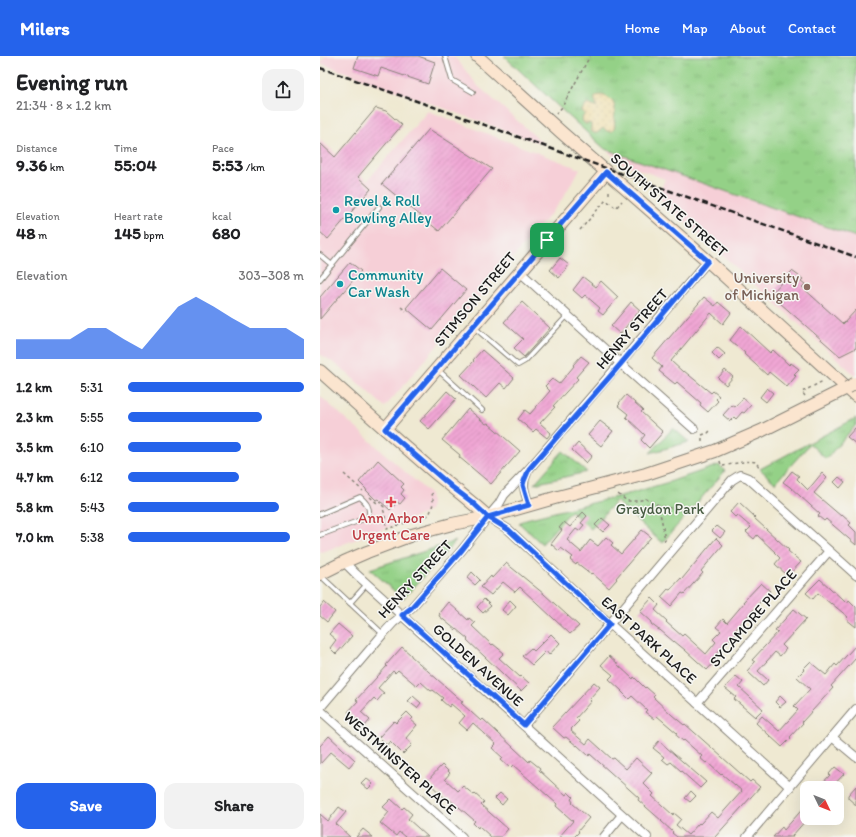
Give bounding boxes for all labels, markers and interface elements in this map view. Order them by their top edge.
text: Milers [20,17,70,40]
text: Home [625,20,660,37]
text: Map [682,20,708,37]
text: About [730,20,766,37]
text: Contact [788,20,836,37]
text: Evening run [16,69,128,96]
button: share [262,69,304,111]
text: 21:34 · 8 × 1.2 km [16,98,111,113]
text: Distance [16,142,57,155]
text: Time [114,142,137,155]
text: Pace [212,142,234,155]
street label: SOUTH STATE STREET [607,149,732,261]
text: 9.36 [16,155,47,175]
text: 55:04 [114,155,157,175]
text: 5:53 [212,155,243,175]
text: km [47,161,64,174]
text: /km [243,161,265,174]
place label: Revel & Roll Bowling Alley [344,192,432,227]
marker: Revel & Roll Bowling Alley [331,205,341,215]
text: Elevation [16,210,60,223]
text: Heart rate [114,210,163,223]
text: kcal [212,210,232,223]
text: 48 [16,223,36,243]
text: 145 [114,223,141,243]
text: 680 [212,223,241,243]
pin [530,223,564,257]
text: m [36,229,47,242]
text: bpm [141,229,164,242]
icon: arrive [536,229,558,251]
street label: STIMSON STREET [430,248,520,350]
place label: Community Car Wash [348,266,423,301]
text: Elevation [16,268,68,283]
text: 303–308 m [238,268,304,283]
place label: University of Michigan [725,269,799,304]
marker: Community Car Wash [335,279,345,289]
marker: University of Michigan [802,282,812,292]
street label: HENRY STREET [592,285,672,373]
text: 1.2 km [16,380,52,395]
text: 5:31 [80,380,103,395]
text: 2.3 km [16,410,53,425]
text: 5:55 [80,410,104,425]
text: 3.5 km [16,440,53,455]
text: 6:10 [80,440,104,455]
text: 4.7 km [16,470,54,485]
text: 6:12 [80,470,103,485]
marker: Ann Arbor Urgent Care [385,496,397,508]
text: 5.8 km [16,500,53,515]
text: 5:43 [80,500,105,515]
park label: Graydon Park [616,500,705,518]
place label: Ann Arbor Urgent Care [352,509,430,544]
text: 7.0 km [16,530,54,545]
text: 5:38 [80,530,104,545]
street label: HENRY STREET [374,536,456,622]
street label: SYCAMORE PLACE [706,565,800,671]
street label: EAST PARK PLACE [598,592,700,688]
street label: GOLDEN AVENUE [429,620,527,710]
street label: WESTMINSTER PLACE [340,708,460,818]
north arrow [800,781,844,825]
map controls [800,781,844,825]
button: Save [16,783,156,829]
button: Share [164,783,304,829]

